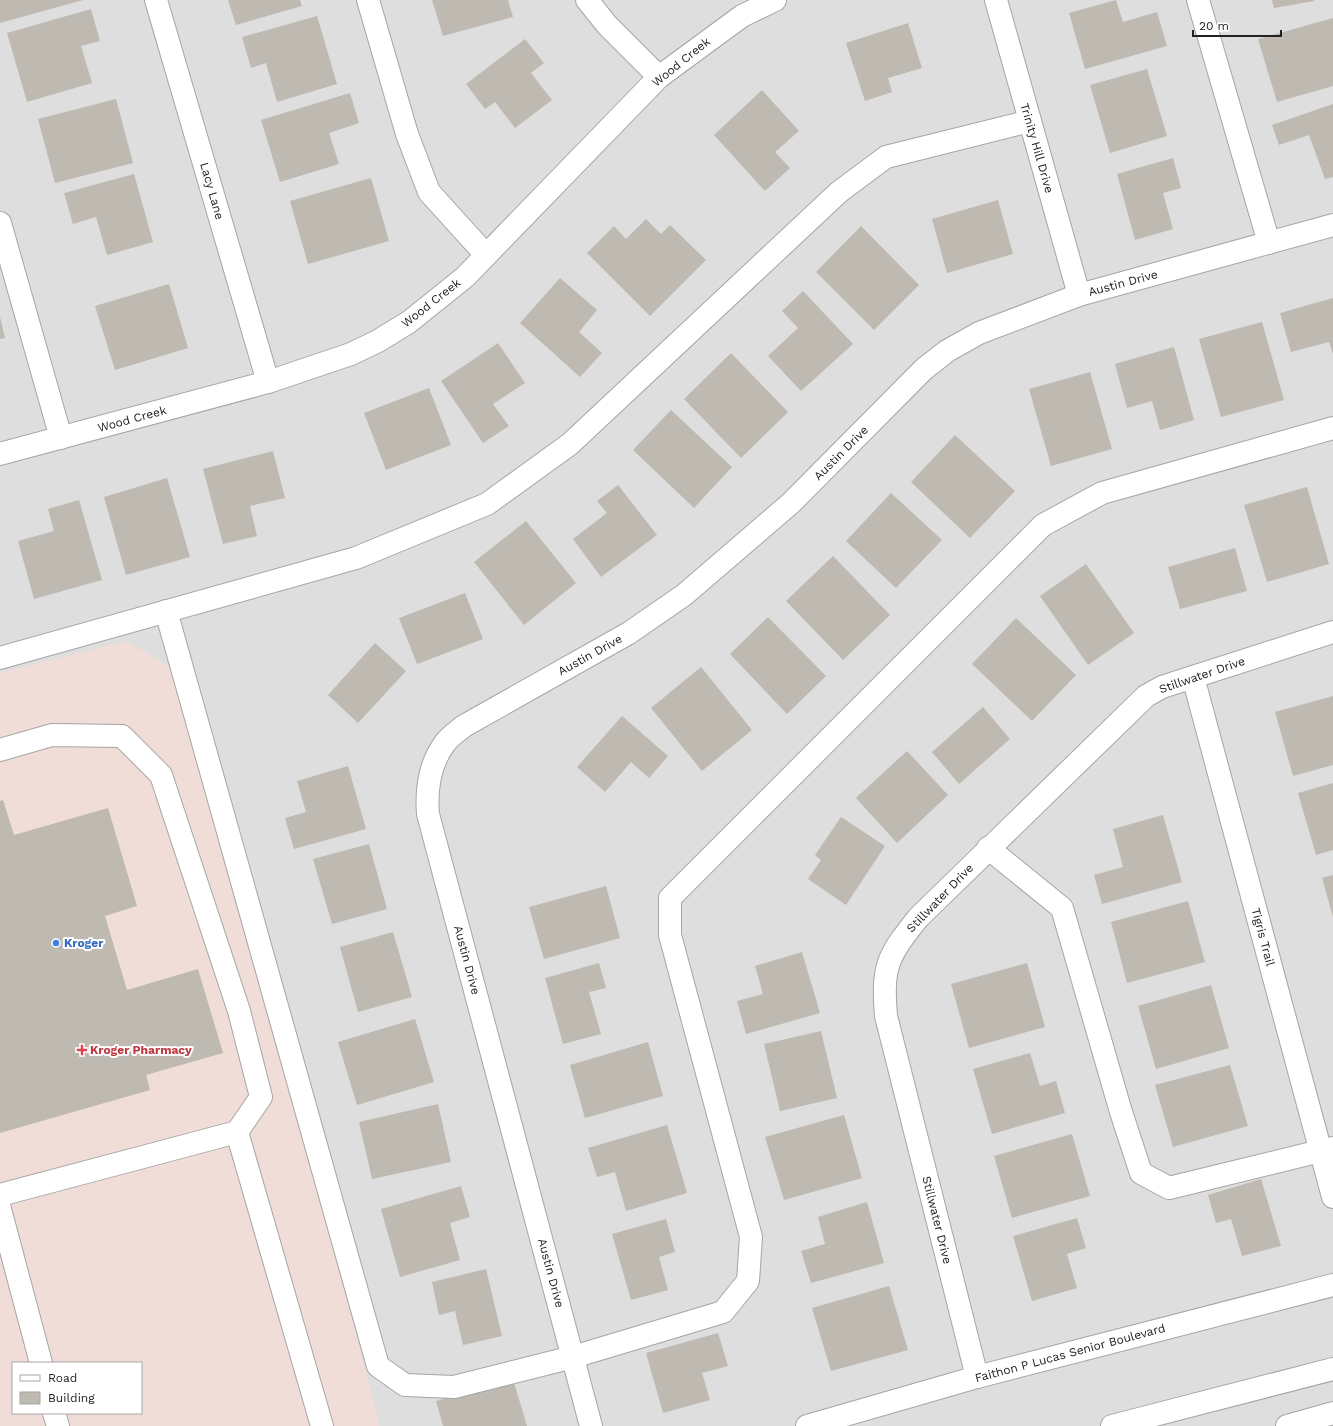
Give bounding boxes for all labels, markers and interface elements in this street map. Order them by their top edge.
scale bar [1193,12,1281,38]
text: 20 m [1199,19,1229,33]
street label: Wood Creek [649,34,713,90]
street label: Trinity Hill Drive [1017,101,1057,195]
street label: Lacy Lane [197,161,227,221]
street label: Austin Drive [1087,267,1159,299]
street label: Wood Creek [399,276,463,330]
street label: Wood Creek [96,403,168,435]
street label: Austin Drive [811,423,871,483]
street label: Austin Drive [556,632,625,678]
street label: Stillwater Drive [1157,654,1247,696]
street label: Stillwater Drive [904,861,976,935]
street label: Tigris Trail [1249,906,1278,968]
street label: Austin Drive [451,924,483,996]
place label: Kroger [64,936,104,950]
marker: Kroger [51,938,61,948]
place label: Kroger Pharmacy [90,1043,192,1057]
marker: Kroger Pharmacy [77,1045,87,1055]
street label: Stillwater Drive [919,1175,955,1265]
street label: Austin Drive [535,1237,567,1309]
street label: Faithon P Lucas Senior Boulevard [973,1321,1167,1385]
legend [12,1362,142,1414]
text: Road [48,1371,77,1385]
text: Building [48,1391,95,1405]

